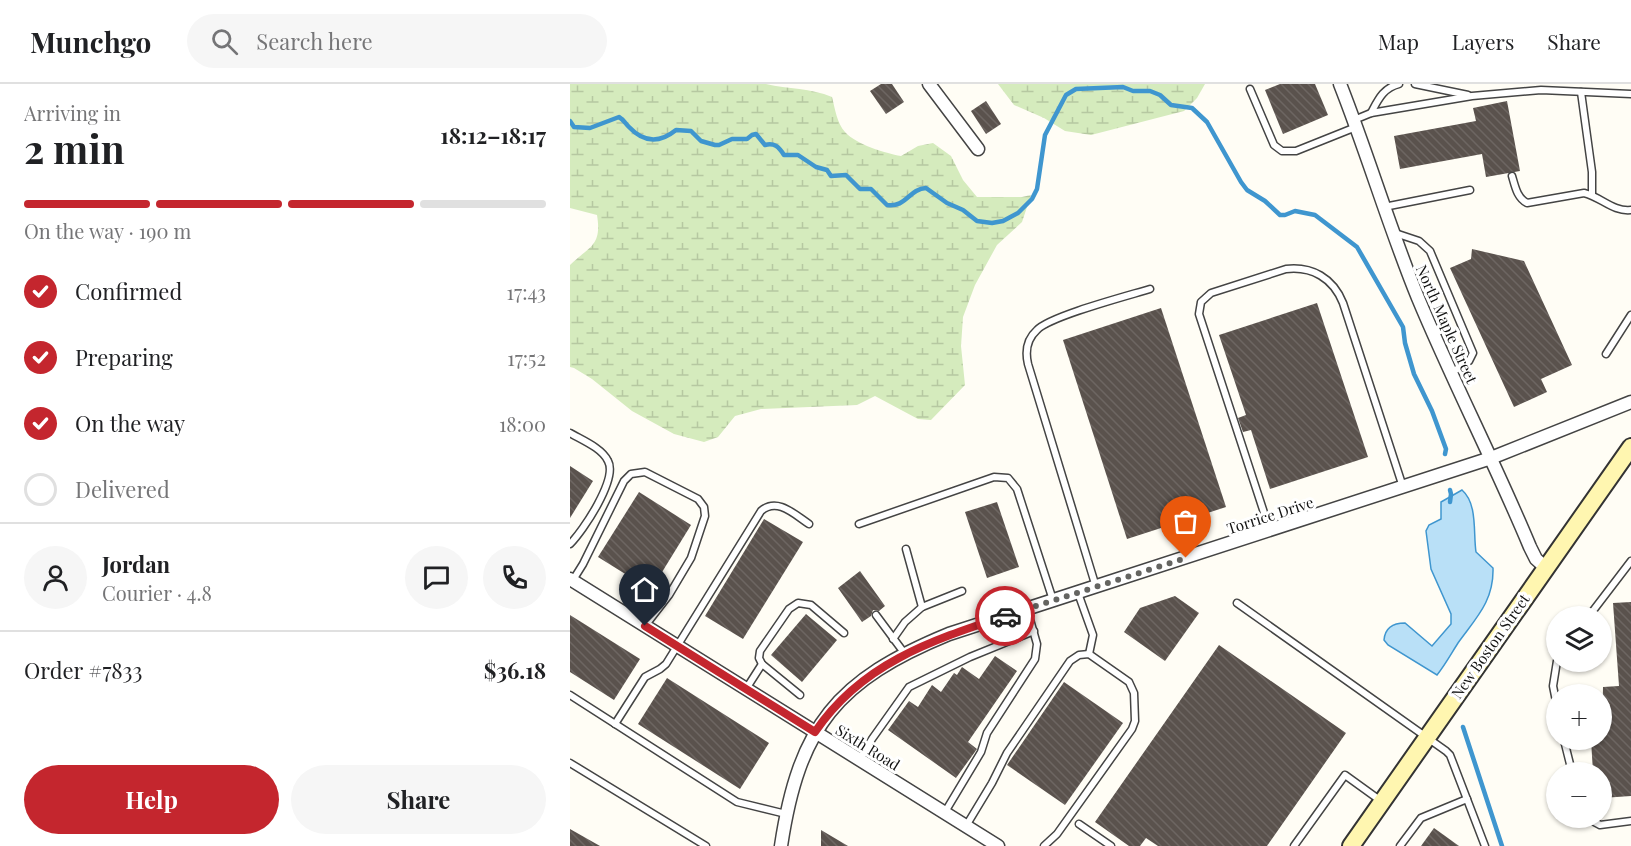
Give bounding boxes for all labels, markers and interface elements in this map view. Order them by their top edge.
search box [187,14,607,68]
text: Munchgo [30,23,151,60]
icon: search [208,25,241,58]
text: Search here [256,26,373,56]
text: Map [1378,27,1419,55]
text: Layers [1452,27,1514,55]
text: Share [1547,27,1601,55]
text: Arriving in [24,99,121,126]
text: 18:12–18:17 [440,120,546,150]
text: 2 min [24,122,125,174]
text: On the way · 190 m [24,217,191,244]
street label: North Maple Street [1412,261,1482,387]
icon: check [24,275,57,308]
text: Confirmed [75,276,182,306]
text: 17:43 [507,278,546,305]
icon: check [24,341,57,374]
text: Preparing [75,342,173,372]
text: 17:52 [507,344,546,371]
icon: check [24,407,57,440]
text: On the way [75,408,185,438]
text: 18:00 [499,410,546,437]
text: Delivered [75,474,170,504]
street label: Torrice Drive [1224,492,1316,538]
pin [1160,496,1211,558]
icon: bag [1169,505,1202,538]
button: person [24,546,87,609]
button: chat [405,546,468,609]
button: phone [483,546,546,609]
text: Jordan [102,549,170,579]
pin [619,564,670,626]
icon: home [628,573,661,606]
text: Courier · 4.8 [102,579,212,606]
courier [975,586,1035,646]
street label: New Boston Street [1446,589,1534,702]
icon: car [989,600,1022,633]
map controls [1546,606,1612,828]
button: layers [1546,606,1612,672]
text: Order #7833 [24,655,142,685]
text: $36.18 [484,655,546,685]
button: + [1546,684,1612,750]
street label: Sixth Road [832,719,904,775]
button: − [1546,762,1612,828]
button: Help [24,765,279,834]
button: Share [291,765,546,834]

